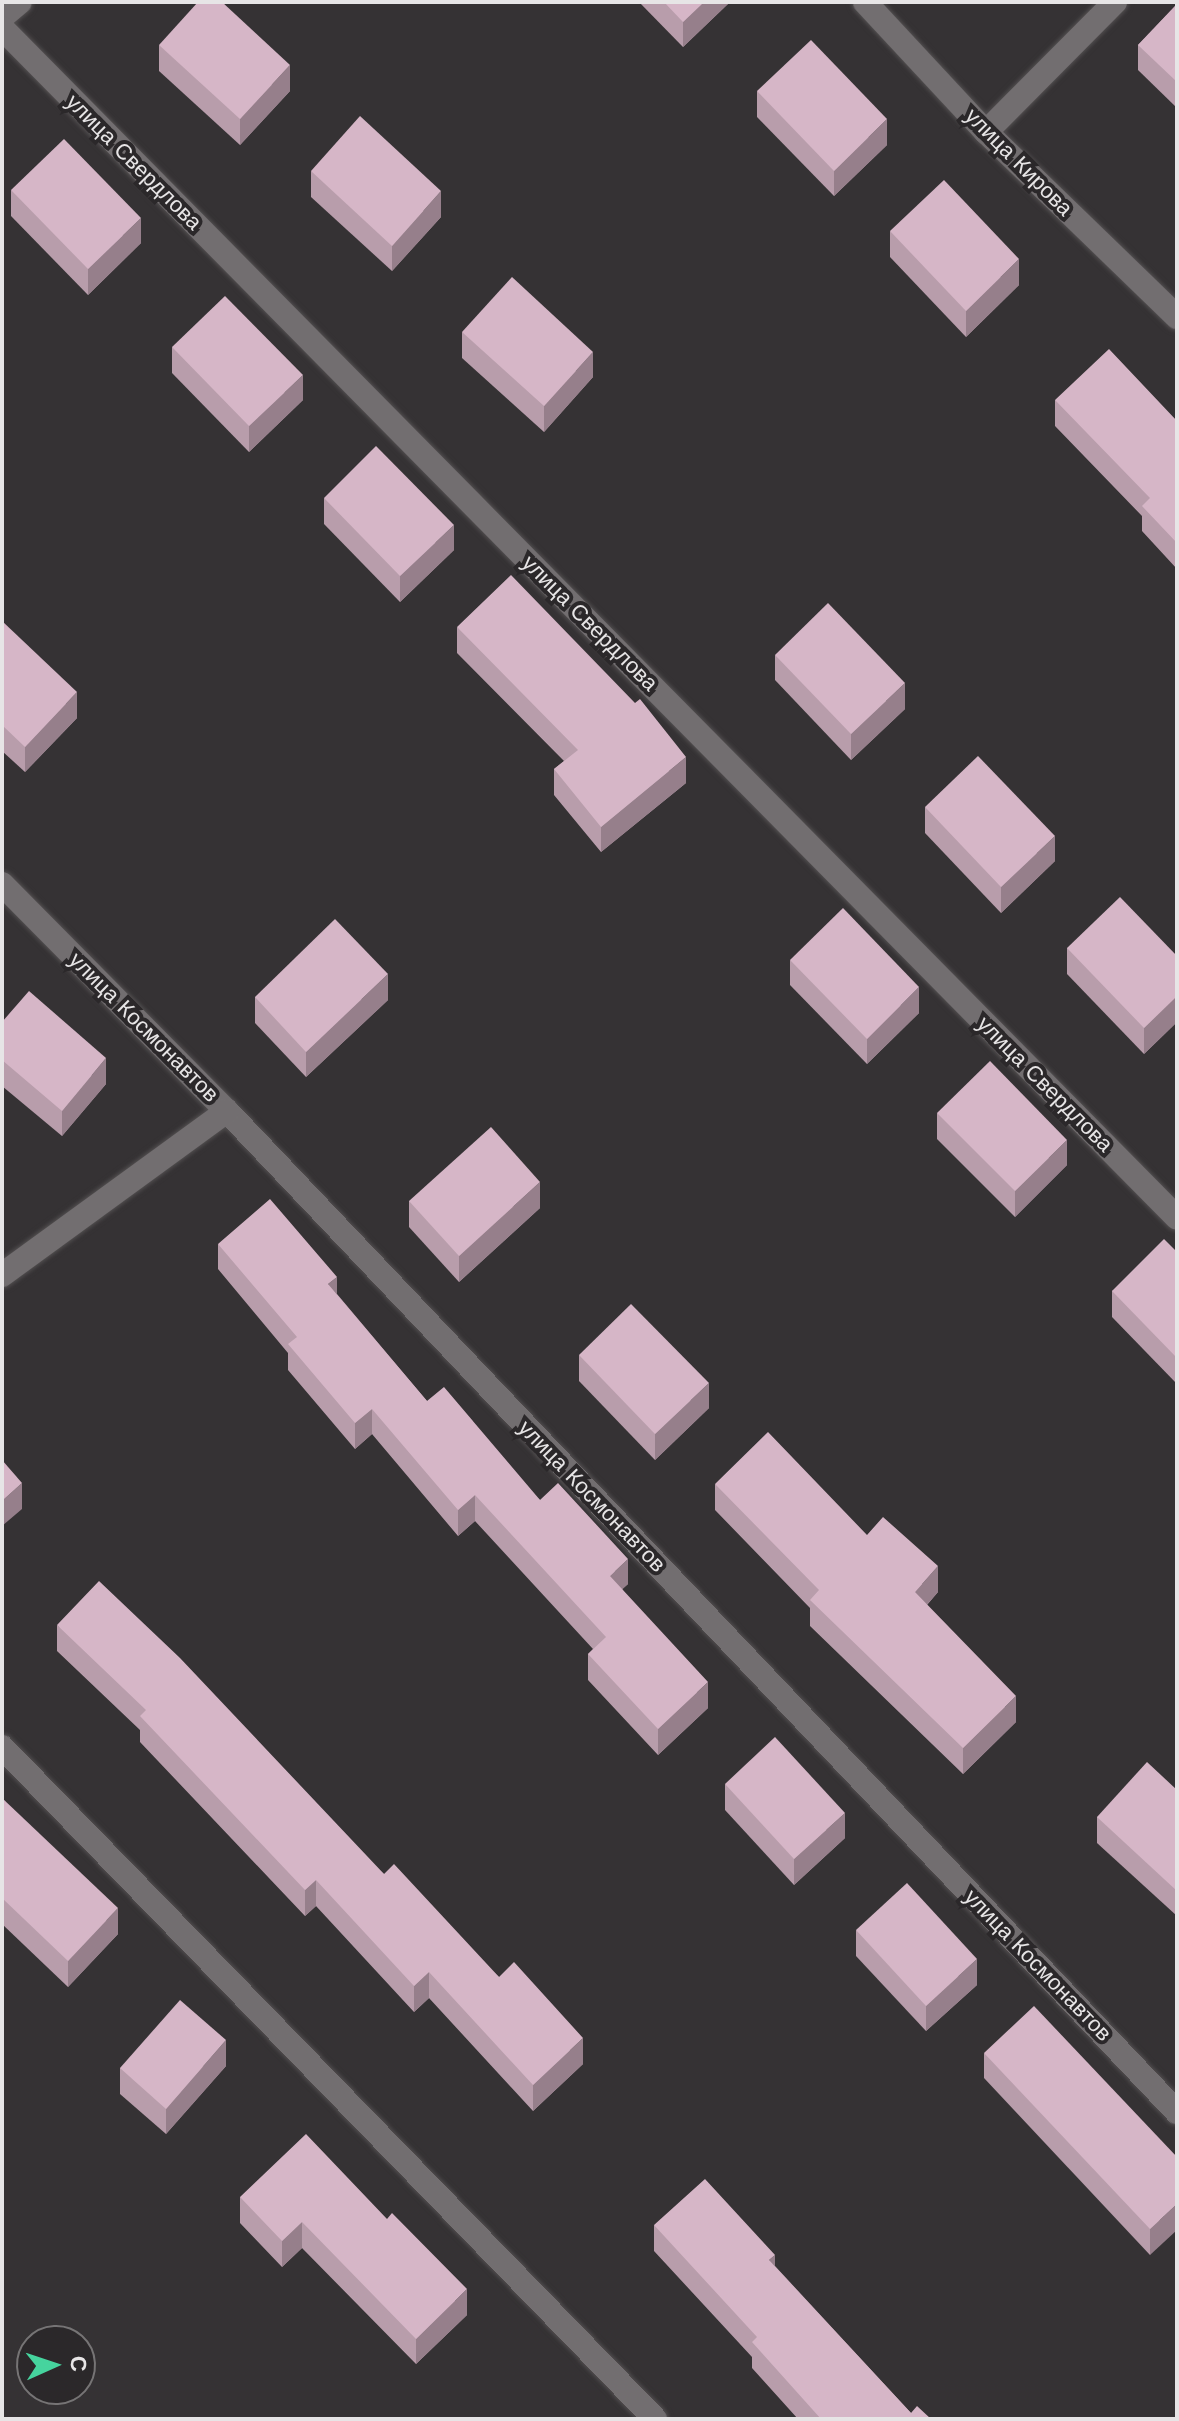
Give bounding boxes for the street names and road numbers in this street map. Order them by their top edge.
street label: улица Свердлова [61,89,207,235]
street label: улица Кирова [960,103,1078,221]
street label: улица Свердлова [517,550,663,696]
street label: улица Космонавтов [64,947,224,1107]
street label: улица Свердлова [972,1011,1118,1157]
street label: улица Космонавтов [513,1415,671,1577]
street label: улица Космонавтов [959,1884,1117,2046]

